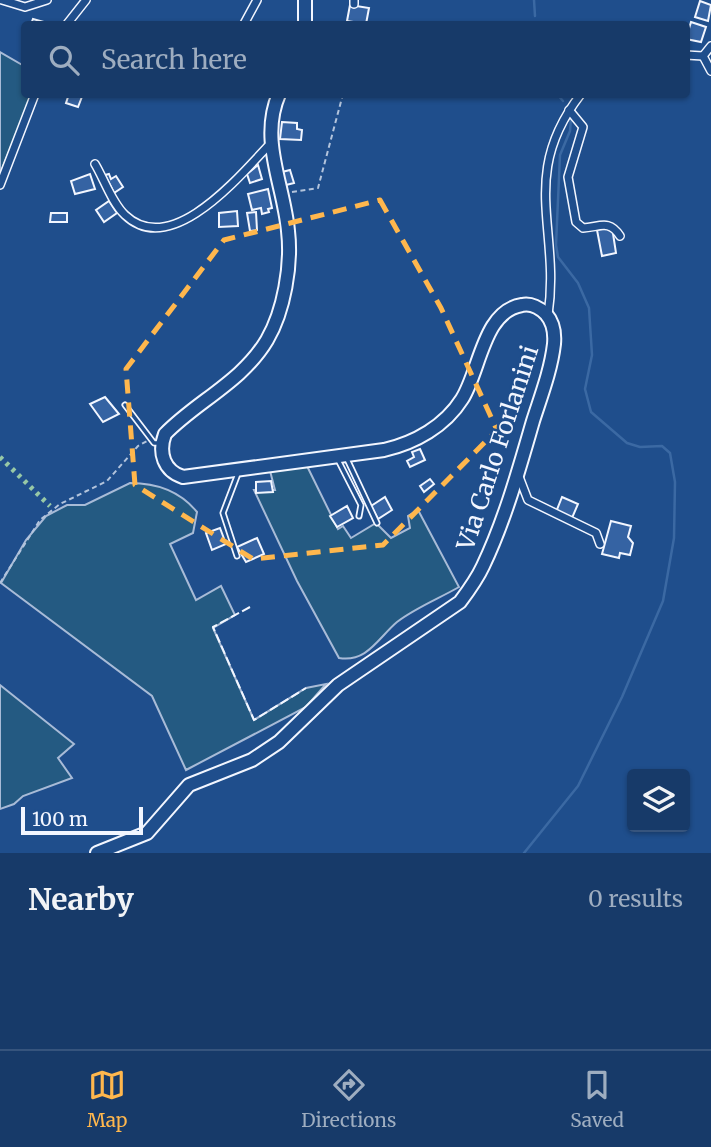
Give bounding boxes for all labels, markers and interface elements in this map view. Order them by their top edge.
search box [21,21,690,98]
icon: search [45,41,83,79]
text: Search here [101,43,247,76]
street label: Via Carlo Forlanini [449,341,545,555]
map controls [627,769,690,832]
button: layers [627,769,690,832]
scale bar [21,804,144,836]
text: 100 m [32,807,88,831]
text: Nearby [28,880,134,918]
text: 0 results [588,884,683,913]
tab: Map [87,1066,127,1132]
tab: Directions [301,1066,396,1132]
tab: Saved [570,1066,624,1132]

